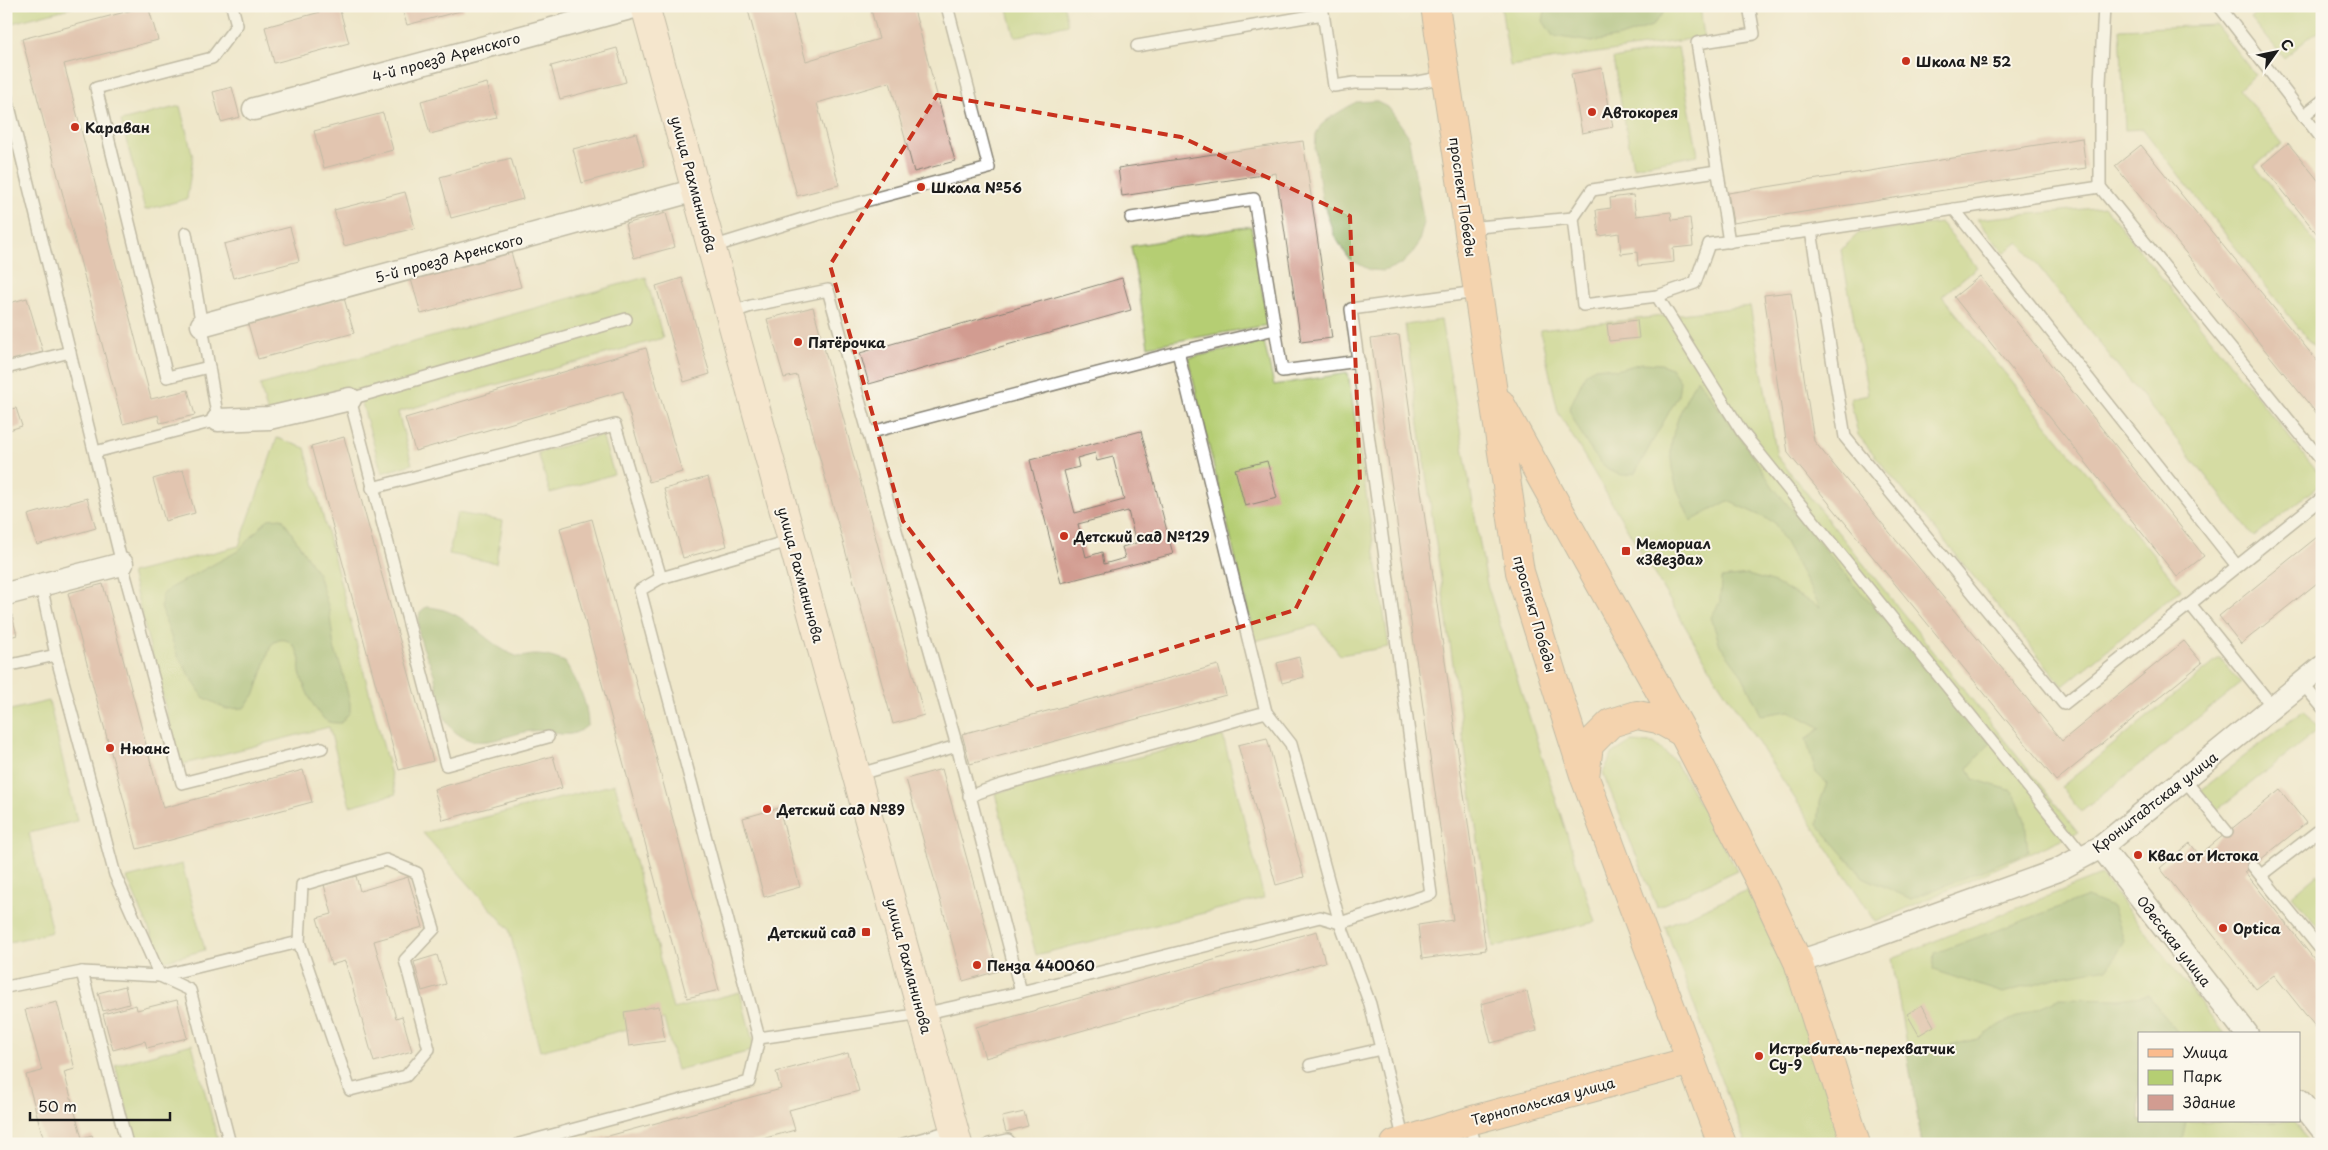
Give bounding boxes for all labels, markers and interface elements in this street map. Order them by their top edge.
street label: 4-й проезд Аренского [370,27,522,87]
north arrow [2250,28,2300,78]
text: С [2276,35,2299,55]
place label: Школа № 52 [1916,51,2011,72]
marker: Школа № 52 [1900,55,1912,67]
place label: Автокорея [1602,102,1678,123]
marker: Автокорея [1586,106,1598,118]
street label: улица Рахманинова [666,114,722,255]
place label: Караван [85,117,150,138]
marker: Караван [69,121,81,133]
street label: проспект Победы [1444,136,1482,258]
place label: Школа №56 [931,177,1022,198]
marker: Школа №56 [915,181,927,193]
street label: 5-й проезд Аренского [373,228,525,288]
place label: Пятёрочка [808,332,886,353]
marker: Пятёрочка [792,336,804,348]
street label: улица Рахманинова [773,505,829,646]
place label: Детский сад №129 [1073,526,1210,547]
marker: Детский сад №129 [1058,530,1070,542]
place label: Мемориал «Звезда» [1636,533,1711,570]
marker: Мемориал «Звезда» [1620,545,1632,557]
street label: проспект Победы [1508,553,1562,675]
place label: Нюанс [120,738,170,759]
marker: Нюанс [104,742,116,754]
street label: Кронштадтская улица [2088,746,2222,858]
place label: Детский сад №89 [776,799,905,820]
marker: Детский сад №89 [761,803,773,815]
place label: Квас от Истока [2148,845,2260,866]
marker: Квас от Истока [2132,849,2144,861]
street label: Одесская улица [2132,891,2216,991]
street label: улица Рахманинова [881,896,937,1037]
place label: Optica [2233,918,2281,939]
place label: Детский сад [767,922,857,943]
marker: Optica [2217,922,2229,934]
marker: Детский сад [860,926,872,938]
place label: Пенза 440060 [987,955,1095,976]
marker: Пенза 440060 [971,959,983,971]
legend [2138,1032,2300,1122]
place label: Истребитель-перехватчик Су-9 [1769,1038,1955,1075]
text: Улица [2183,1040,2228,1063]
marker: Истребитель-перехватчик Су-9 [1753,1050,1765,1062]
text: Парк [2183,1064,2222,1087]
street label: Тернопольская улица [1469,1072,1617,1130]
scale bar [30,1090,170,1122]
text: Здание [2183,1090,2236,1113]
text: 50 m [38,1094,77,1117]

